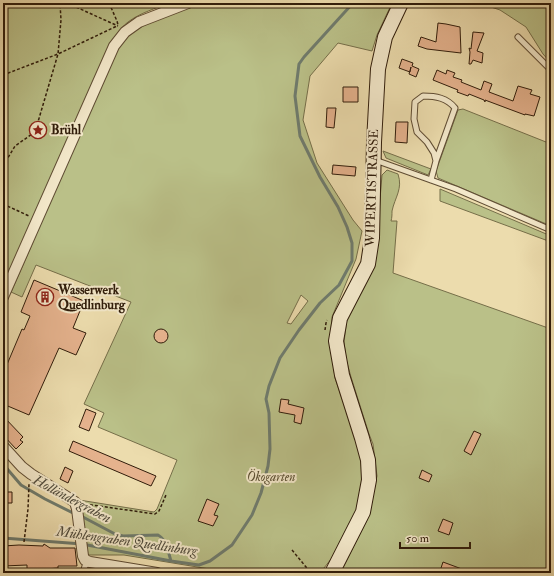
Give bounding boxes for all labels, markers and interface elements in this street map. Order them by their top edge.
place icon: Brühl [28,120,48,140]
place label: Brühl [51,122,82,138]
street label: WIPERTISTRASSE [362,129,382,248]
place label: Wasserwerk Quedlinburg [57,282,126,314]
building icon: Wasserwerk Quedlinburg [35,287,55,307]
park label: Ökogarten [247,469,295,485]
water label: Holländergraben [29,471,114,527]
water label: Mühlengraben Quedlinburg [54,523,199,560]
scale bar [400,524,470,550]
text: 50 m [406,531,430,546]

